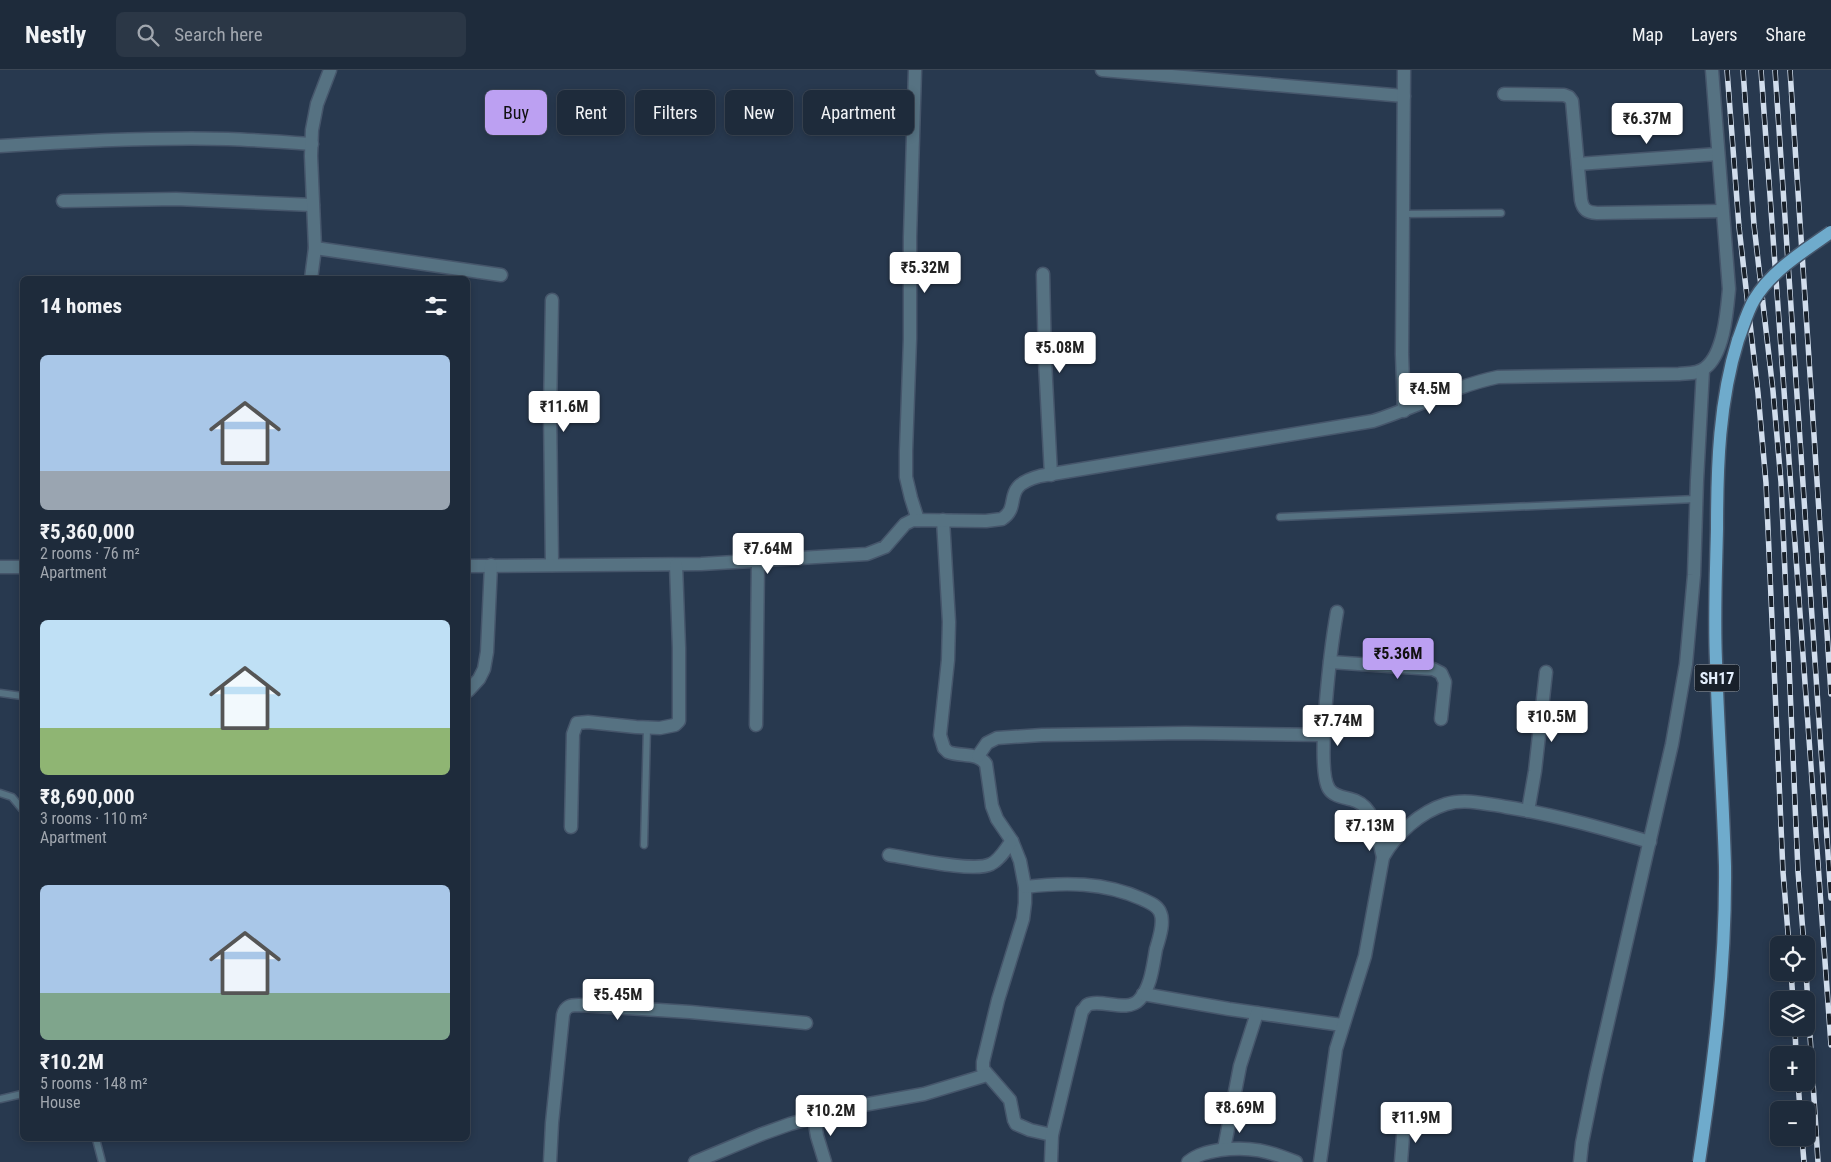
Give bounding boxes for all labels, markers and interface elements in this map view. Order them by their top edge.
search box [116,12,466,57]
text: Nestly [25,21,86,49]
icon: search [134,21,162,49]
text: Search here [174,23,263,46]
text: Map [1632,24,1663,45]
text: Layers [1691,24,1738,45]
text: Share [1766,24,1806,45]
chip: Buy [485,90,547,135]
chip: Rent [557,90,625,135]
chip: Filters [635,90,715,135]
chip: New [725,90,793,135]
chip: Apartment [803,90,914,135]
pin: ₹6.37M [1606,102,1688,145]
text: ₹6.37M [1623,109,1671,128]
pin: ₹5.32M [884,252,966,294]
text: ₹5.32M [901,258,949,277]
icon: filters [422,292,450,320]
text: 14 homes [40,294,122,318]
pin: ₹5.08M [1019,332,1101,374]
text: ₹5.08M [1036,338,1084,357]
pin: ₹4.5M [1395,372,1465,415]
text: ₹4.5M [1410,379,1450,398]
icon: home [200,388,290,478]
pin: ₹11.6M [523,390,605,433]
text: ₹11.6M [540,397,588,416]
text: ₹5,360,000 [40,520,135,544]
pin: ₹7.64M [727,532,809,575]
text: ₹7.64M [744,539,792,558]
text: 2 rooms · 76 m² [40,544,140,563]
text: Apartment [40,563,107,582]
pin: ₹5.36M [1357,638,1439,680]
text: ₹5.36M [1374,644,1422,663]
icon: home [200,653,290,743]
road number: SH17 [1694,664,1740,692]
pin: ₹10.5M [1511,700,1593,743]
pin: ₹7.74M [1297,704,1379,747]
text: ₹10.5M [1528,707,1576,726]
text: ₹7.74M [1314,711,1362,730]
text: ₹8,690,000 [40,785,135,809]
text: 3 rooms · 110 m² [40,809,148,828]
pin: ₹7.13M [1329,810,1411,852]
text: ₹7.13M [1346,816,1394,835]
text: Apartment [40,828,107,847]
icon: home [200,918,290,1008]
map controls [1770,936,1815,1146]
button: locate [1770,936,1815,981]
pin: ₹5.45M [577,978,659,1021]
text: ₹5.45M [594,985,642,1004]
button: layers [1770,991,1815,1036]
button: + [1770,1046,1815,1091]
text: ₹10.2M [40,1050,104,1074]
text: 5 rooms · 148 m² [40,1074,148,1093]
pin: ₹8.69M [1199,1092,1281,1134]
text: House [40,1093,80,1112]
pin: ₹10.2M [790,1094,872,1137]
text: ₹8.69M [1216,1098,1264,1117]
text: ₹10.2M [807,1101,855,1120]
button: − [1770,1101,1815,1146]
pin: ₹11.9M [1375,1102,1457,1144]
text: ₹11.9M [1392,1108,1440,1127]

